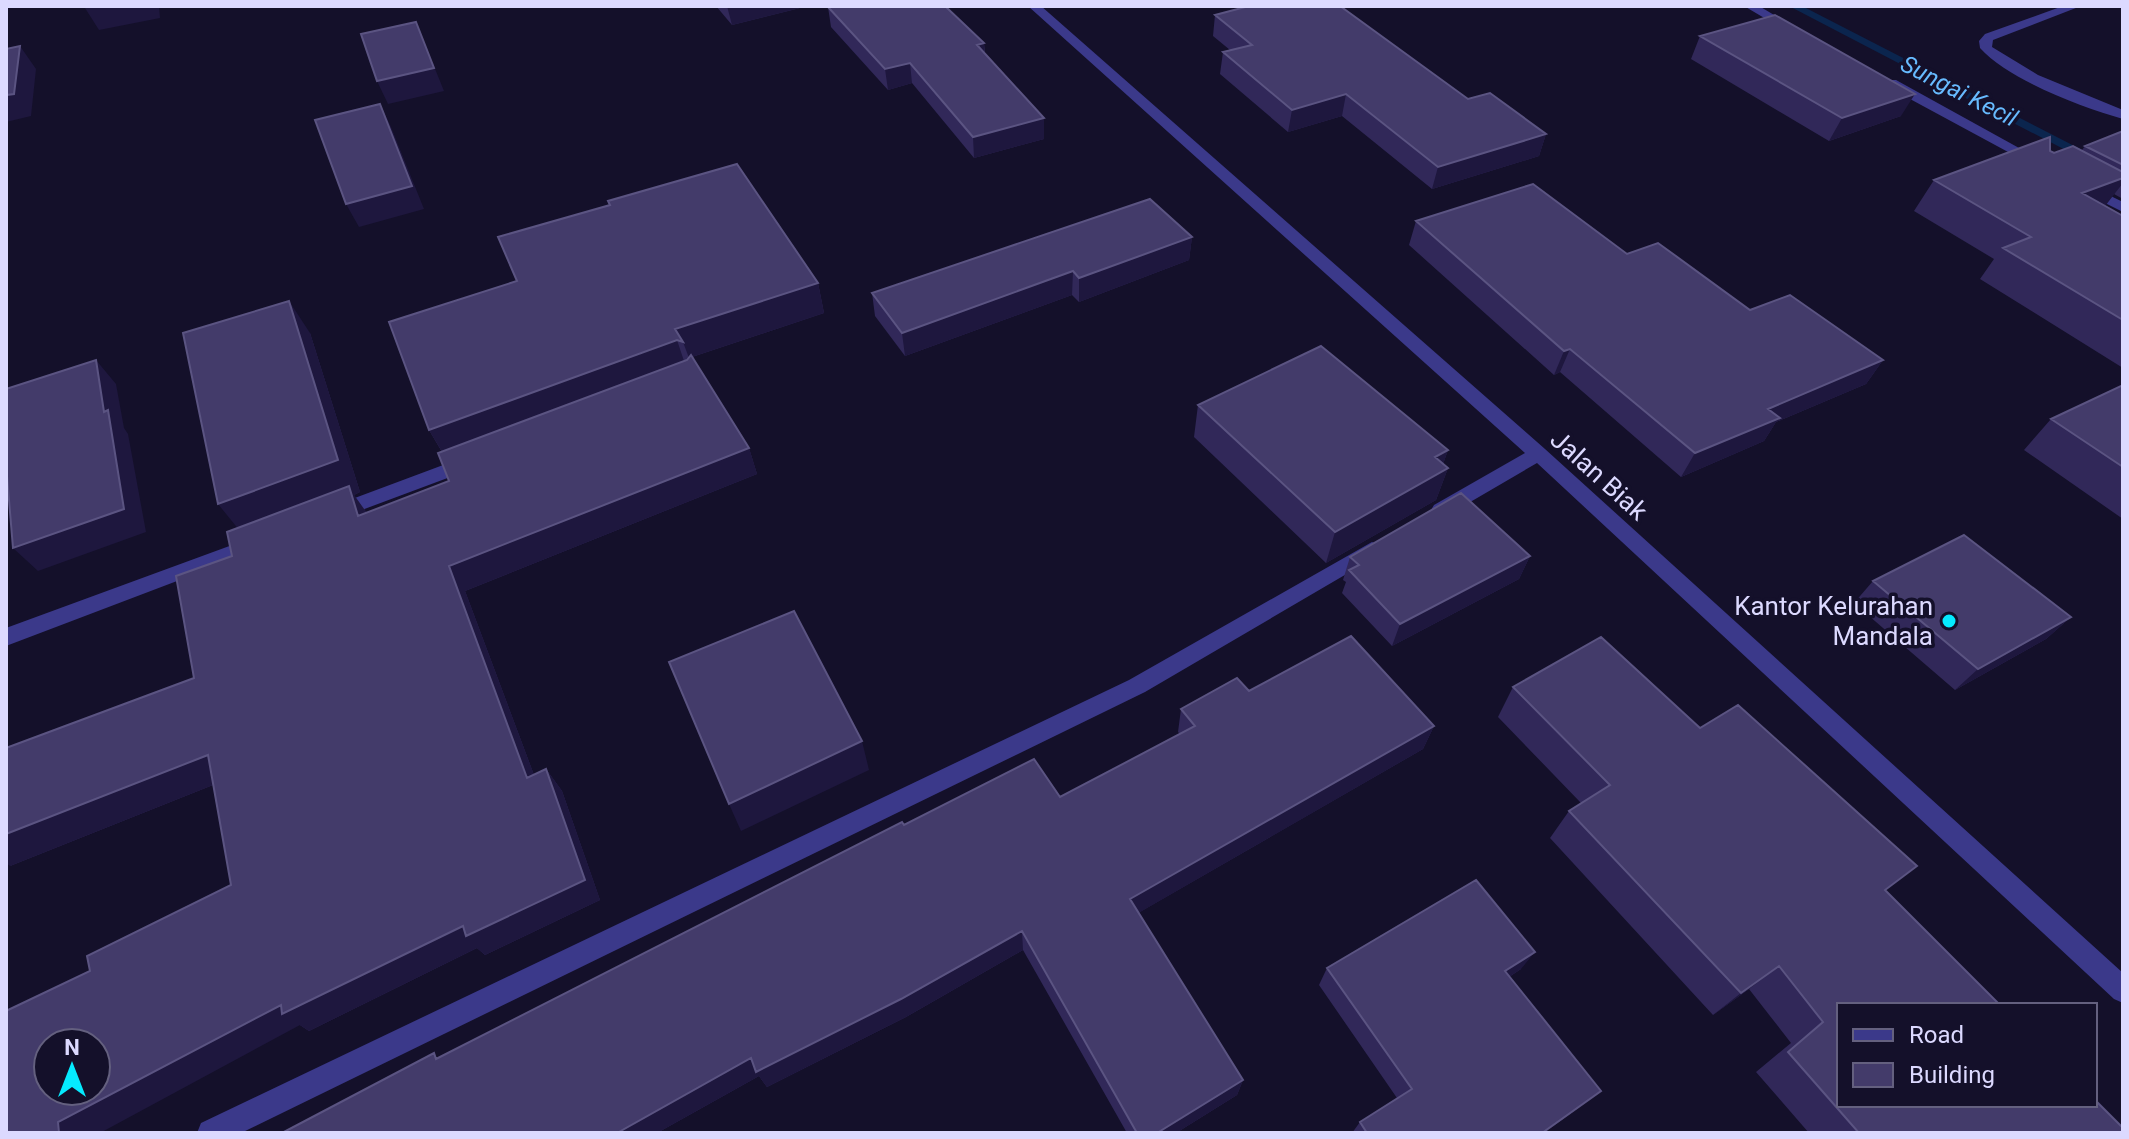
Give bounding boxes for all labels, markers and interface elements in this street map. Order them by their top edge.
water label: Sungai Kecil [1896,50,2022,132]
street label: Jalan Biak [1545,424,1654,527]
place label: Kantor Kelurahan Mandala [1734,591,1933,651]
marker: Kantor Kelurahan Mandala [1940,612,1958,630]
legend [1837,1003,2097,1107]
text: Road [1909,1021,1964,1049]
north arrow [32,1027,112,1107]
text: N [64,1035,80,1060]
text: Building [1909,1061,1995,1089]

